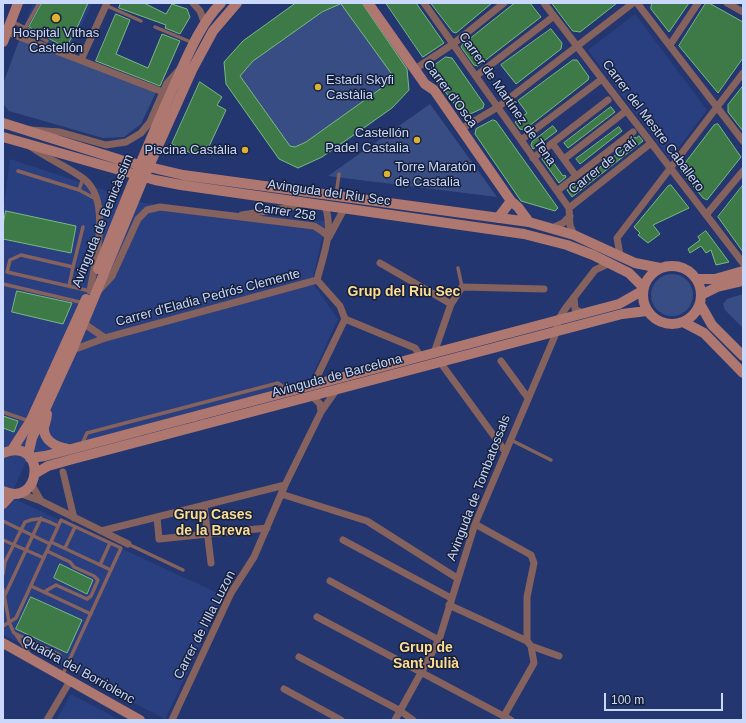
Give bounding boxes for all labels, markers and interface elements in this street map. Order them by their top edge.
marker: Hospital Vithas Castellón [50,12,62,24]
place label: Hospital Vithas Castellón [13,25,99,56]
street label: Carrer de Martínez de Tena [455,29,559,169]
street label: Carrer d'Osca [420,57,480,131]
street label: Carrer del Mestre Caballero [599,57,707,195]
place label: Estadi Skyfi Castàlia [326,72,394,103]
marker: Estadi Skyfi Castàlia [313,82,323,92]
place label: Castellón Padel Castalia [325,125,409,156]
marker: Castellón Padel Castalia [412,135,422,145]
street label: Carrer de Catí [566,135,640,197]
place label: Piscina Castàlia [145,142,237,158]
marker: Piscina Castàlia [240,145,250,155]
street label: Avinguda de Benicàssim [69,152,137,290]
place label: Torre Maratón de Castalia [395,159,476,190]
marker: Torre Maratón de Castalia [382,169,392,179]
street label: Avinguda del Riu Sec [266,177,392,209]
street label: Carrer 258 [253,199,317,225]
street label: Carrer d'Eladia Pedrós Clemente [114,266,302,330]
district label: Grup del Riu Sec [348,284,460,300]
street label: Avinguda de Barcelona [270,351,404,401]
street label: Avinguda de Tombatossals [444,413,514,563]
district label: Grup Cases de la Breva [174,507,252,540]
street label: Carrer de l'Illa Luzon [171,568,239,682]
street label: Quadra del Borriolenc [19,633,137,707]
district label: Grup de Sant Julià [393,640,459,672]
scale bar [606,685,725,711]
text: 100 m [611,693,644,707]

